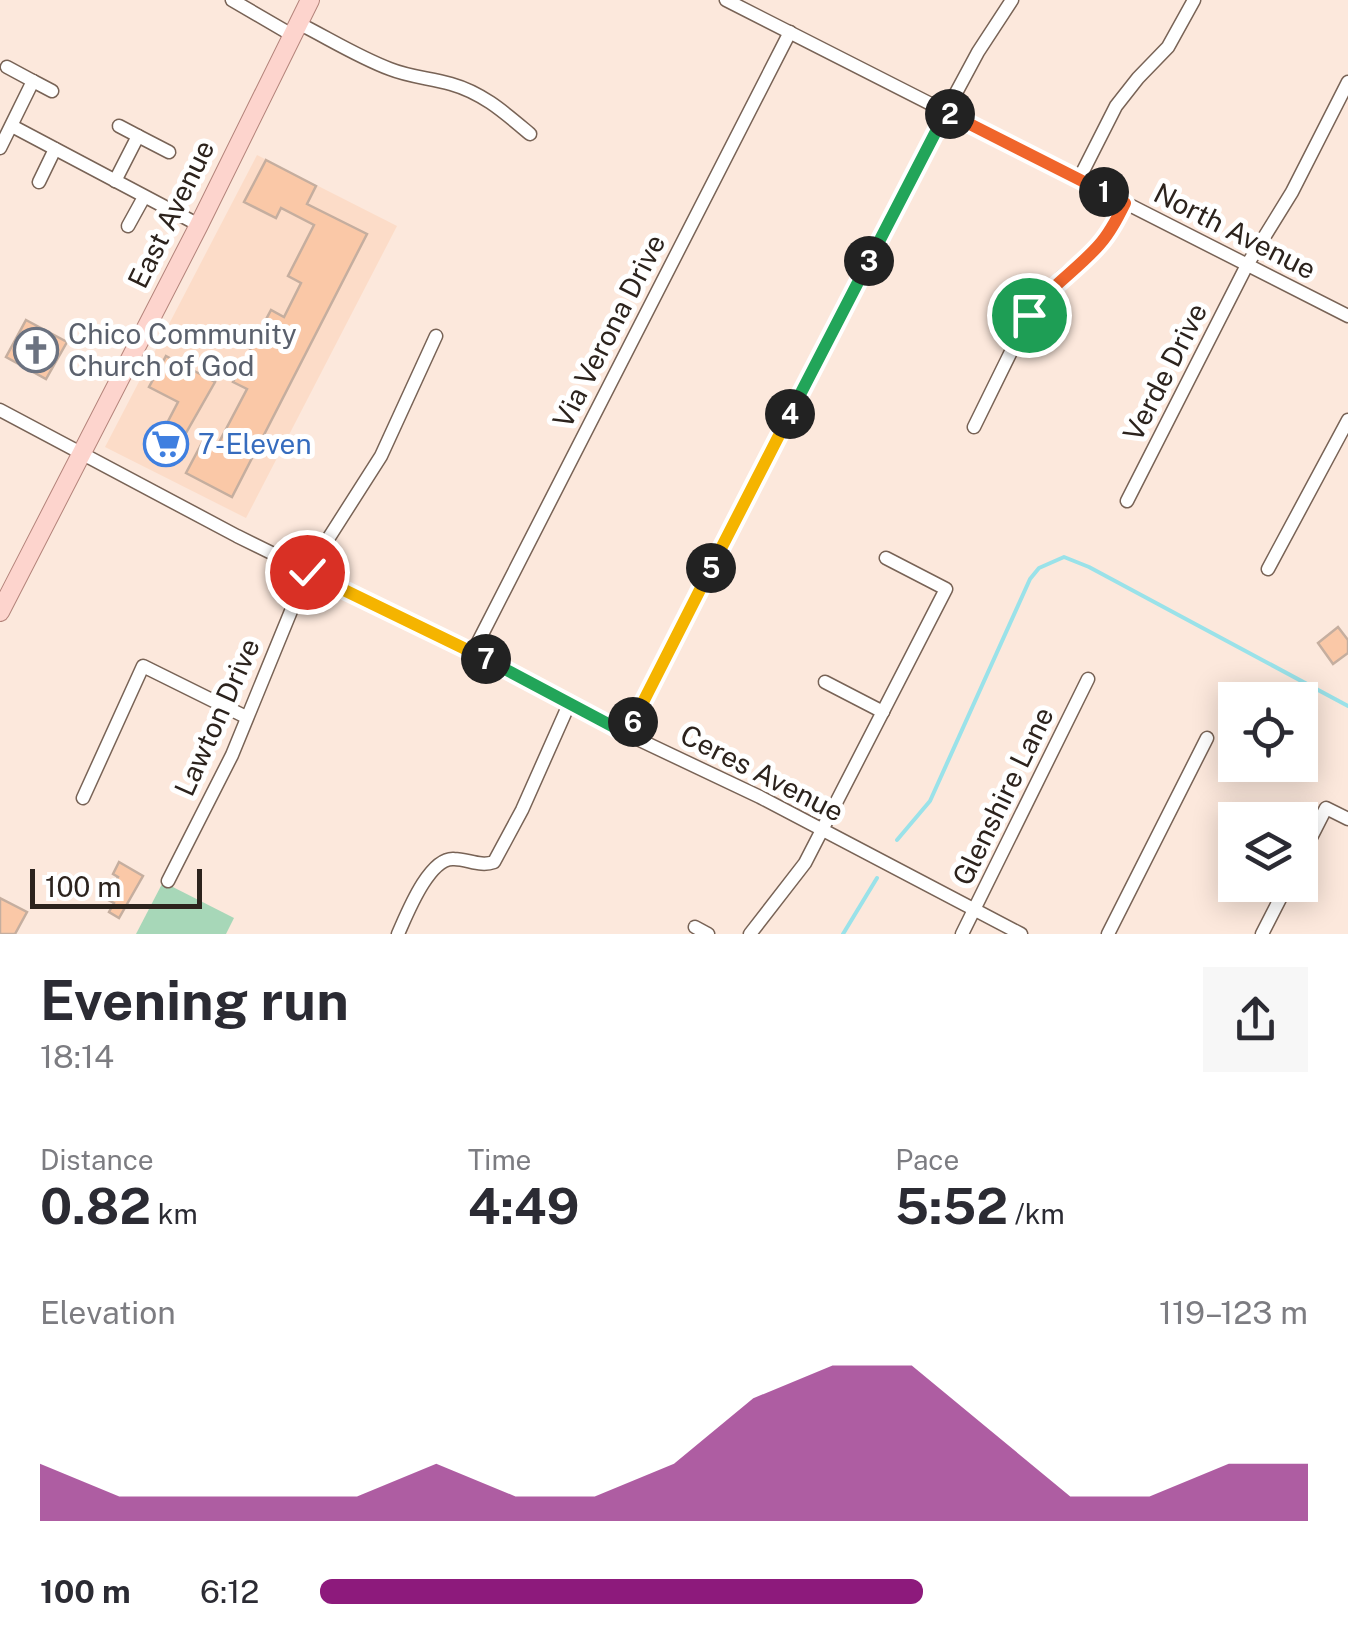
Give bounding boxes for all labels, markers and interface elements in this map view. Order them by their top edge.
pin: 2 [925,89,975,139]
text: 2 [941,97,959,130]
street label: East Avenue [121,135,221,293]
pin: 1 [1079,167,1129,217]
text: 1 [1098,175,1110,208]
street label: North Avenue [1149,176,1322,286]
street label: Via Verona Drive [546,228,672,433]
pin: 3 [844,236,894,286]
text: 3 [860,244,878,277]
pin [987,273,1072,358]
icon: arrive [1002,288,1057,343]
street label: Verde Drive [1116,297,1213,446]
place label: Chico Community Church of God [68,317,297,382]
church icon: Chico Community Church of God [13,327,59,373]
pin: 4 [765,389,815,439]
text: 4 [781,397,799,430]
supermarket icon: 7-Eleven [143,421,189,467]
place label: 7-Eleven [198,427,312,460]
pin [265,530,350,615]
pin: 5 [686,543,736,593]
icon: check [280,545,335,600]
text: 5 [702,551,720,584]
street label: Lawton Drive [167,633,266,801]
pin: 7 [461,634,511,684]
text: 7 [477,642,495,675]
map controls [1218,682,1318,902]
button: locate [1218,682,1318,782]
pin: 6 [608,697,658,747]
street label: Glenshire Lane [945,701,1060,890]
text: 6 [624,705,642,738]
street label: Ceres Avenue [675,717,849,828]
button: layers [1218,802,1318,902]
scale bar [30,864,202,908]
text: 100 m [45,870,122,903]
button: share [1203,967,1308,1072]
text: Evening run [40,968,349,1032]
text: 18:14 [40,1038,114,1075]
text: Distance [40,1143,154,1176]
text: Time [468,1143,531,1176]
text: Pace [895,1143,959,1176]
text: 0.82 [40,1176,151,1235]
text: 4:49 [468,1176,580,1235]
text: 5:52 [895,1176,1008,1235]
text: km [151,1197,198,1230]
text: /km [1008,1197,1065,1230]
text: Elevation [40,1294,176,1331]
text: 119–123 m [1159,1294,1308,1331]
text: 100 m [40,1573,131,1610]
text: 6:12 [200,1573,259,1610]

